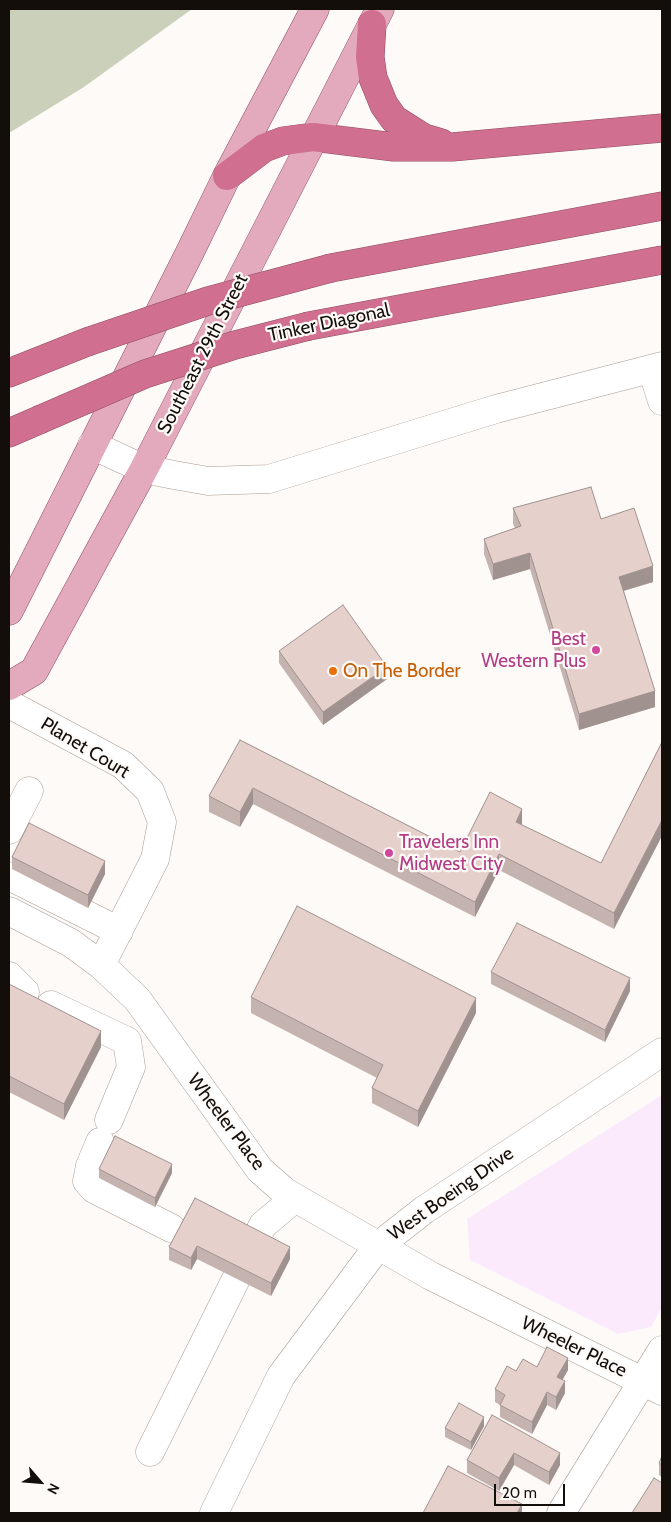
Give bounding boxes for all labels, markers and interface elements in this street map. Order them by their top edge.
street label: Southeast 29th Street [153,270,253,438]
street label: Tinker Diagonal [266,299,392,347]
place label: Best Western Plus [481,628,586,672]
marker: Best Western Plus [590,644,602,656]
place label: On The Border [343,660,461,682]
marker: On The Border [327,665,339,677]
street label: Planet Court [36,713,134,783]
place label: Travelers Inn Midwest City [399,831,503,875]
marker: Travelers Inn Midwest City [383,847,395,859]
street label: Wheeler Place [182,1069,270,1175]
street label: West Boeing Drive [384,1142,518,1246]
street label: Wheeler Place [517,1312,631,1382]
north arrow [15,1457,65,1507]
scale bar [496,1474,567,1506]
text: N [43,1480,64,1497]
text: 20 m [502,1484,537,1502]

